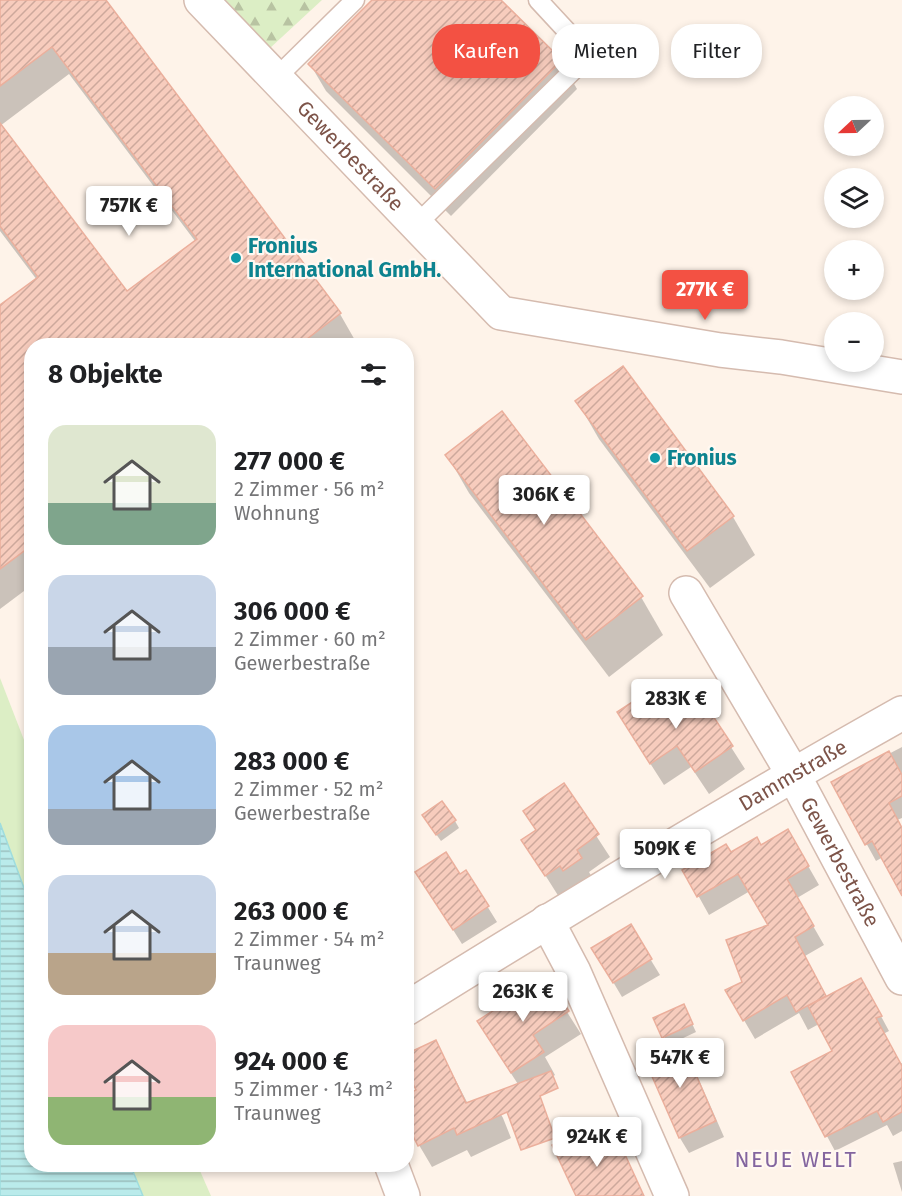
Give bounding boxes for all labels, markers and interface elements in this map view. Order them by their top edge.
chip: Kaufen [432,24,540,78]
chip: Mieten [552,24,659,78]
chip: Filter [671,24,762,78]
street label: Gewerbestraße [291,95,409,217]
north arrow [824,96,884,156]
map controls [824,96,884,372]
button: layers [824,168,884,228]
pin: 757K € [80,186,178,237]
text: 757K € [100,193,158,217]
place label: Fronius International GmbH. [248,233,441,283]
button: + [824,240,884,300]
marker: Fronius International GmbH. [229,251,243,265]
pin: 277K € [656,270,754,321]
text: 277K € [676,277,734,301]
button: − [824,312,884,372]
icon: filters [357,358,390,391]
text: 8 Objekte [48,359,163,390]
place label: Fronius [667,445,737,471]
text: 277 000 € [234,446,345,477]
icon: home [96,449,168,521]
marker: Fronius [648,451,662,465]
pin: 306K € [495,475,593,526]
text: 2 Zimmer · 56 m² [234,477,385,501]
text: 306K € [513,482,575,506]
text: Wohnung [234,501,319,525]
text: 306 000 € [234,596,351,627]
icon: home [96,599,168,671]
text: 2 Zimmer · 60 m² [234,627,386,651]
text: Gewerbestraße [234,651,370,675]
pin: 283K € [627,679,725,730]
text: 283K € [645,686,707,710]
street label: Dammstraße [734,734,852,817]
text: 283 000 € [234,746,349,777]
icon: home [96,749,168,821]
text: 2 Zimmer · 52 m² [234,777,384,801]
street label: Gewerbestraße [795,793,885,931]
text: Gewerbestraße [234,801,370,825]
pin: 509K € [616,829,714,880]
text: 509K € [634,836,696,860]
text: 263 000 € [234,896,349,927]
icon: home [96,899,168,971]
text: 2 Zimmer · 54 m² [234,927,385,951]
text: Traunweg [234,951,321,975]
pin: 263K € [474,972,572,1023]
text: 263K € [492,979,554,1003]
pin: 547K € [631,1038,729,1089]
text: 547K € [650,1045,710,1069]
text: 924 000 € [234,1046,349,1077]
icon: home [96,1049,168,1121]
text: 5 Zimmer · 143 m² [234,1077,393,1101]
text: Traunweg [234,1101,321,1125]
pin: 924K € [548,1117,646,1168]
text: 924K € [566,1124,628,1148]
district label: NEUE WELT [735,1146,857,1173]

